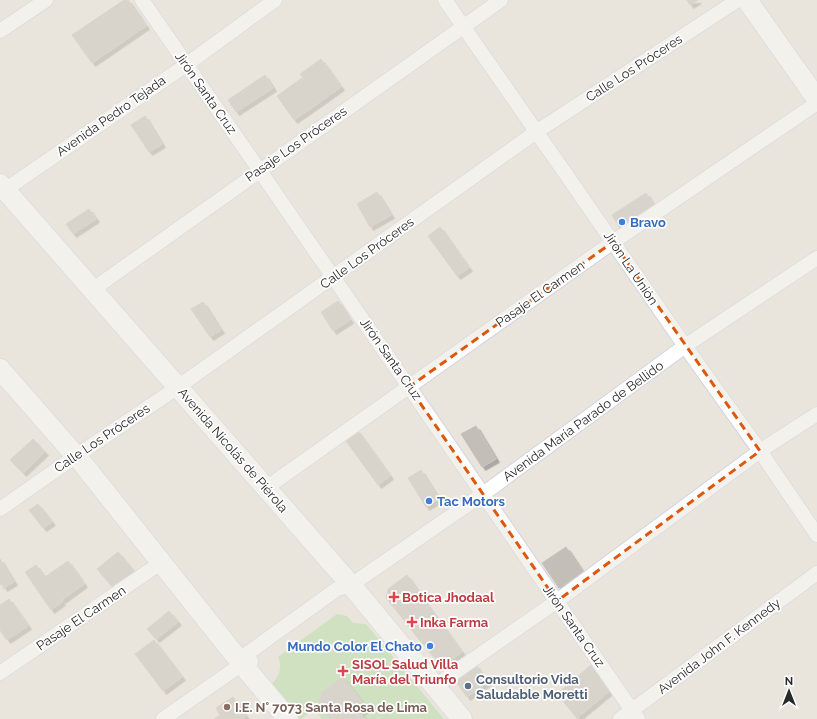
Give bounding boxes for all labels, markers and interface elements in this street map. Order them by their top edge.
street label: Calle Los Próceres [583,31,685,105]
street label: Jirón Santa Cruz [172,49,240,137]
street label: Avenida Pedro Tejada [54,73,168,159]
street label: Pasaje Los Próceres [242,103,350,185]
street label: Calle Los Próceres [317,214,417,292]
place label: Bravo [630,215,666,230]
marker: Bravo [617,217,627,227]
street label: Jirón La Unión [601,228,661,308]
street label: Pasaje El Carmen [493,258,587,330]
street label: Jirón Santa Cruz [357,315,425,403]
street label: Avenida María Parado de Bellido [500,358,666,484]
street label: Avenida Nicolás de Piérola [175,385,291,515]
street label: Calle Los Próceres [51,400,153,476]
place label: Tac Motors [437,494,506,509]
marker: Tac Motors [424,496,434,506]
street label: Jirón Santa Cruz [540,582,608,670]
street label: Pasaje El Carmen [34,583,128,653]
place label: Botica Jhodaal [402,590,495,605]
marker: Botica Jhodaal [389,592,399,602]
street label: Avenida John F. Kennedy [655,595,783,697]
place label: Inka Farma [420,615,489,630]
marker: Inka Farma [407,617,417,627]
place label: Mundo Color El Chato [287,639,422,654]
marker: Mundo Color El Chato [425,641,435,651]
place label: SISOL Salud Villa María del Triunfo [352,657,459,687]
marker: SISOL Salud Villa María del Triunfo [337,665,349,677]
north arrow [769,671,809,711]
place label: Consultorio Vida Saludable Moretti [476,672,588,702]
text: N [785,675,793,688]
marker: Consultorio Vida Saludable Moretti [463,681,473,691]
place label: I.E. N° 7073 Santa Rosa de Lima [235,700,428,715]
marker: I.E. N° 7073 Santa Rosa de Lima [222,702,232,712]

